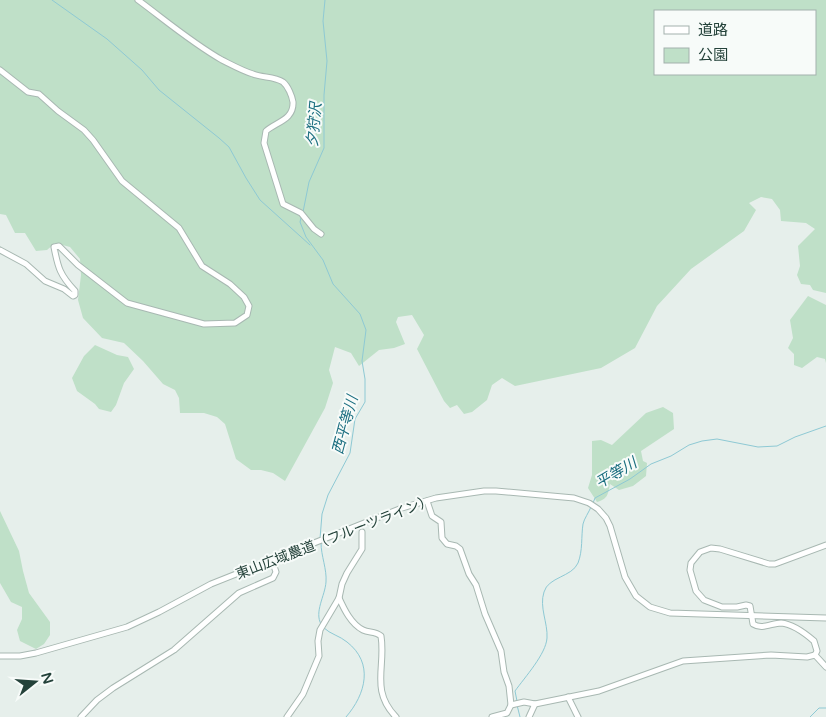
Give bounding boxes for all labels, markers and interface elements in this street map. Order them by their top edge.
legend [654,10,816,75]
text: 道路 [698,21,728,39]
text: 公園 [698,46,728,64]
water label: 夕狩沢 [303,100,325,148]
water label: 西平等川 [329,392,362,456]
water label: 平等川 [592,453,642,492]
street label: 東山広域農道（フルーツライン） [233,492,435,583]
north arrow [10,657,60,707]
text: N [37,670,57,686]

